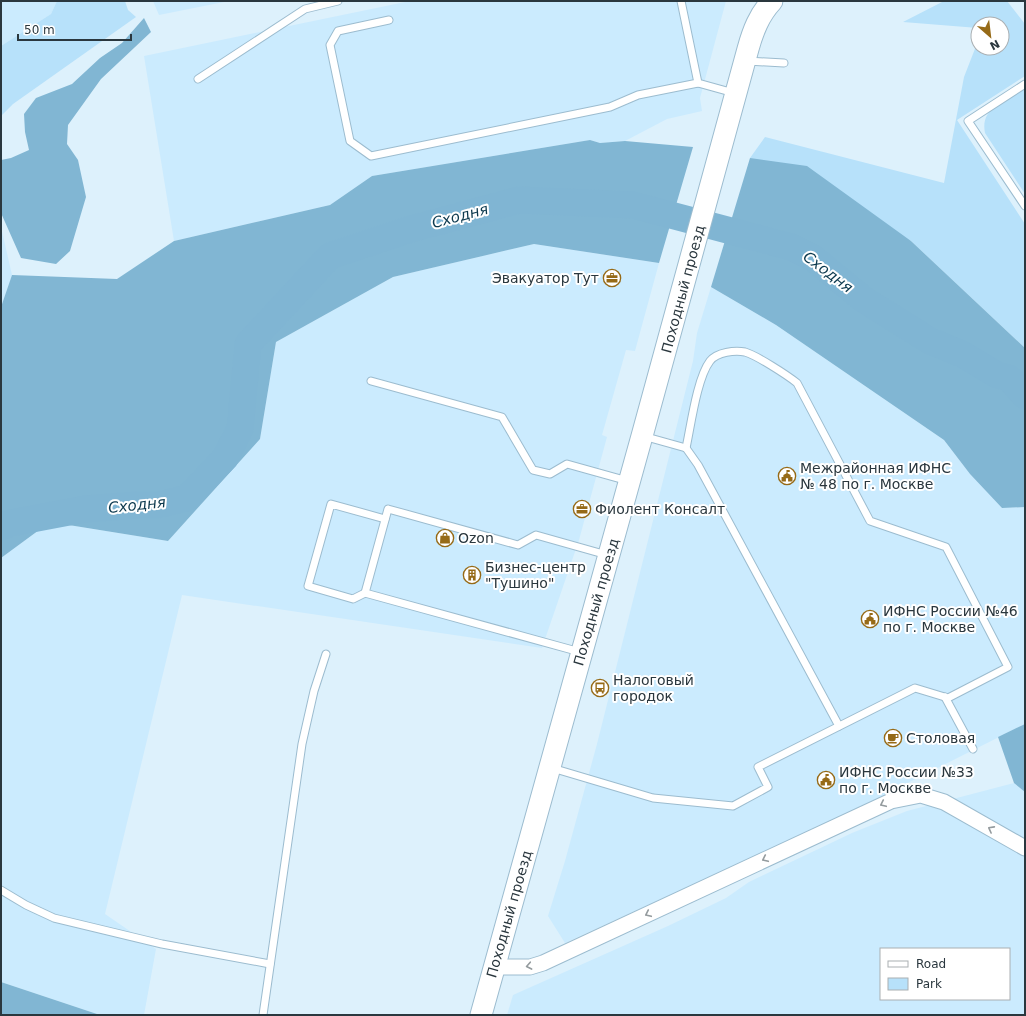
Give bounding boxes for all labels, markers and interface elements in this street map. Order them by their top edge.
scale bar [18,16,131,42]
north arrow [970,16,1010,56]
text: 50 m [24,23,55,37]
text: N [987,36,1002,52]
water label: Сходня [430,200,490,232]
street label: Походный проезд [658,223,708,355]
water label: Сходня [800,247,856,297]
office icon: Эвакуатор Тут [602,268,622,288]
place label: Эвакуатор Тут [492,270,599,286]
place label: Межрайонная ИФНС № 48 по г. Москве [800,460,951,492]
public building icon: Межрайонная ИФНС № 48 по г. Москве [777,466,797,486]
water label: Сходня [107,493,167,517]
office icon: Фиолент Консалт [572,499,592,519]
place label: Фиолент Консалт [595,501,725,517]
shop icon: Ozon [435,528,455,548]
place label: Ozon [458,530,494,546]
street label: Походный проезд [570,536,622,668]
place label: Бизнес-центр "Тушино" [485,559,586,591]
building icon: Бизнес-центр "Тушино" [462,565,482,585]
place label: ИФНС России №46 по г. Москве [883,603,1018,635]
public building icon: ИФНС России №46 по г. Москве [860,609,880,629]
place label: Налоговый городок [613,672,694,704]
bus stop icon: Налоговый городок [590,678,610,698]
cafe icon: Столовая [883,728,903,748]
place label: Столовая [906,730,975,746]
place label: ИФНС России №33 по г. Москве [839,764,974,796]
public building icon: ИФНС России №33 по г. Москве [816,770,836,790]
one-way arrow [880,799,888,807]
one-way arrow [988,826,995,833]
street label: Походный проезд [483,848,535,980]
one-way arrow [762,854,770,862]
one-way arrow [644,909,652,917]
legend [880,948,1010,1000]
text: Road [916,957,946,971]
one-way arrow [526,962,532,970]
text: Park [916,977,942,991]

